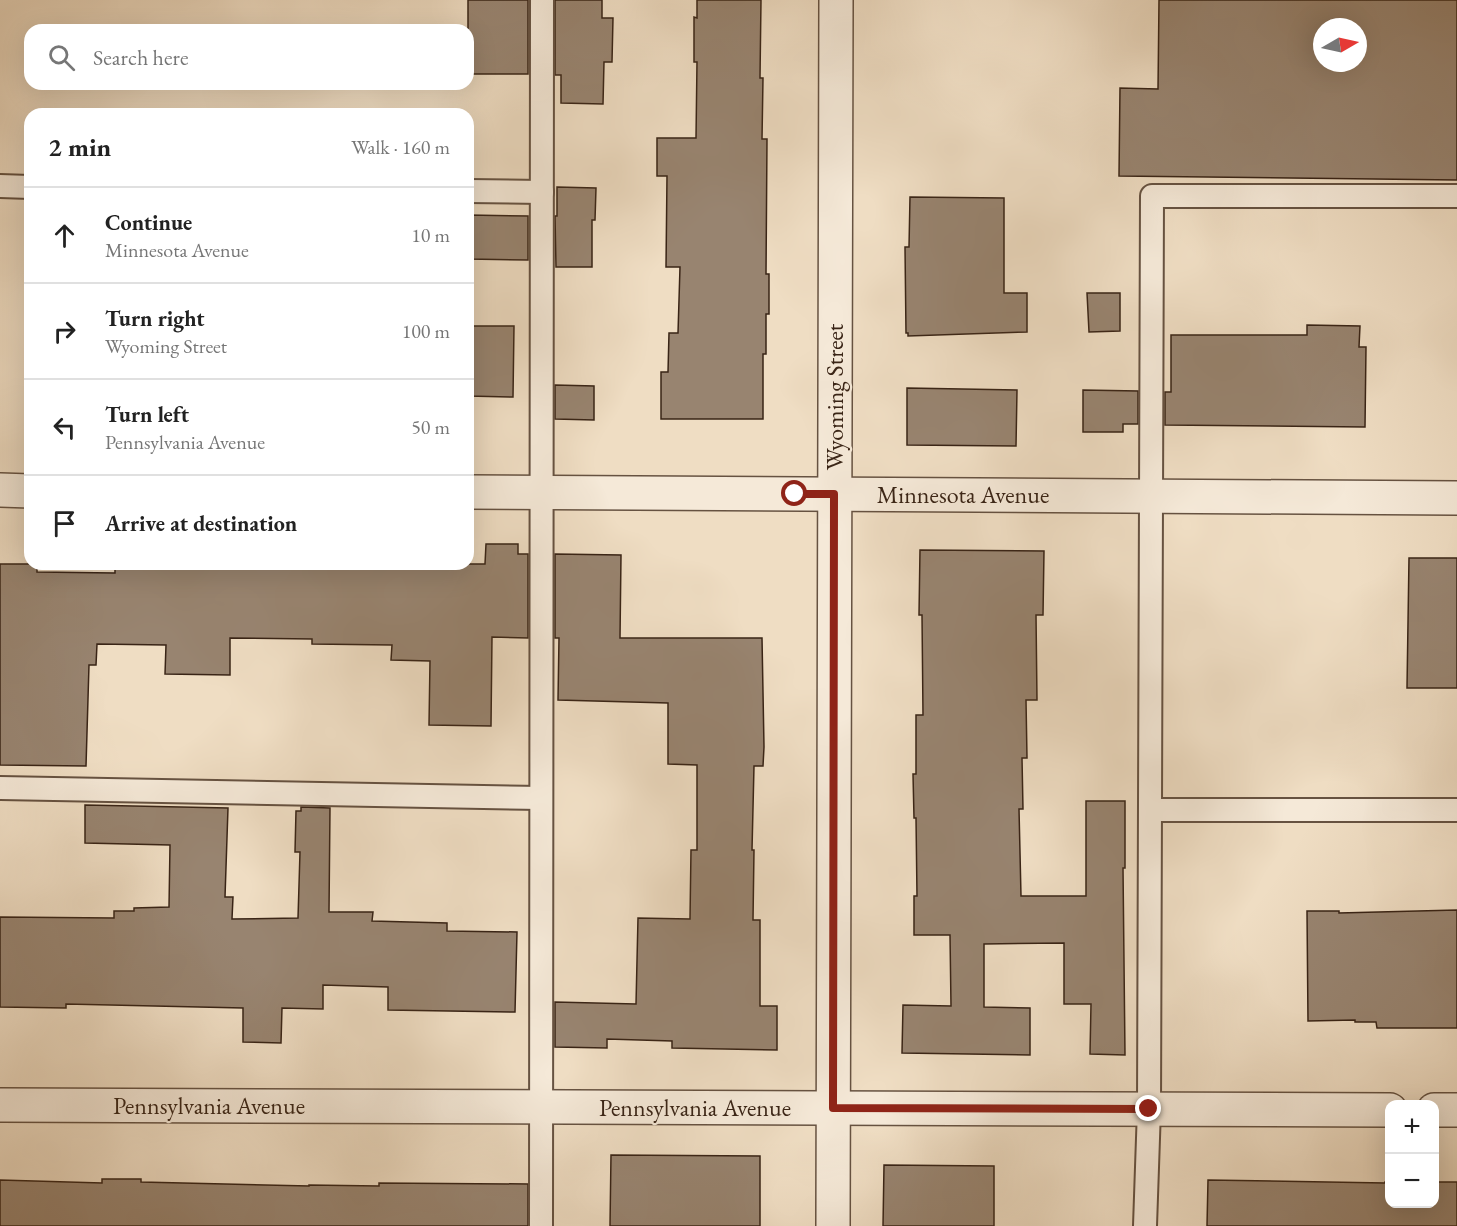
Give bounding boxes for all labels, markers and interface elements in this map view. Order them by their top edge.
north arrow [1313,18,1367,72]
search box [24,24,474,90]
icon: search [45,41,78,74]
text: Search here [93,43,188,72]
text: 2 min [48,130,111,164]
text: Walk · 160 m [351,134,450,160]
text: Continue [105,208,192,237]
icon: ahead [48,219,81,252]
text: 10 m [411,222,450,248]
text: Minnesota Avenue [105,237,249,263]
text: Turn right [105,304,204,333]
icon: right [48,315,81,348]
text: 100 m [402,318,450,344]
street label: Wyoming Street [819,323,850,470]
text: Wyoming Street [105,333,227,359]
text: Turn left [105,400,189,429]
icon: left [48,411,81,444]
text: 50 m [411,414,450,440]
text: Pennsylvania Avenue [105,429,265,455]
street label: Minnesota Avenue [877,479,1049,510]
route start [781,480,807,506]
icon: arrive [48,507,81,540]
text: Arrive at destination [105,509,297,538]
street label: Pennsylvania Avenue [113,1090,305,1121]
street label: Pennsylvania Avenue [599,1092,791,1123]
route end [1135,1095,1161,1121]
map controls [1385,1100,1439,1208]
button: + [1385,1100,1439,1154]
button: − [1385,1154,1439,1208]

